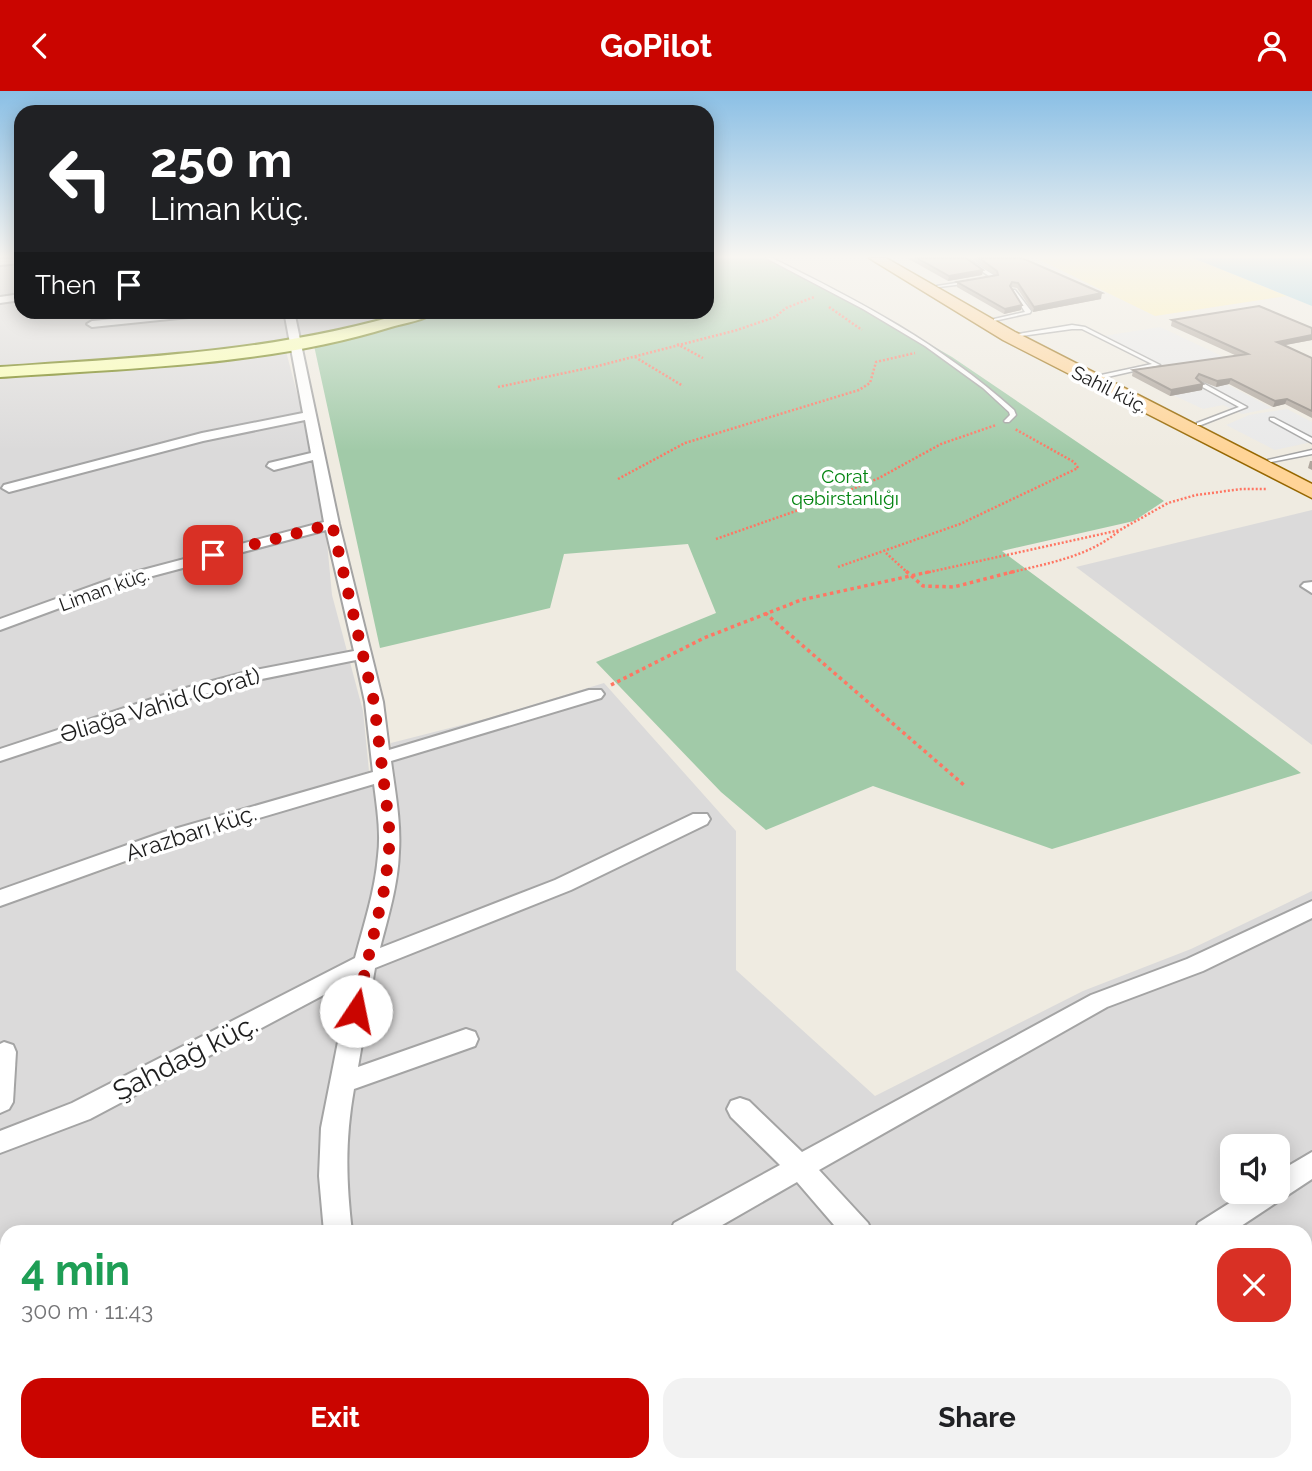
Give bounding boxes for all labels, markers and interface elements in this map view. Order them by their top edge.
icon: back [21,27,59,65]
text: GoPilot [600,27,712,64]
icon: person [1253,27,1291,65]
text: 250 m [150,131,292,188]
icon: left [35,133,126,224]
text: Liman küç. [150,190,309,227]
icon: arrive [110,266,148,304]
text: Then [35,270,96,300]
street label: Sahil küç. [1069,361,1151,417]
park label: Corat qəbirstanlığı [791,465,899,509]
pin [183,525,243,585]
icon: arrive [194,536,232,574]
street label: Liman küç. [56,563,152,615]
street label: Əliağa Vahid (Corat) [57,661,263,748]
street label: Arazbarı küç. [122,799,260,866]
position arrow [319,974,393,1048]
street label: Şahdağ küç. [107,1007,263,1108]
map controls [1220,1134,1290,1204]
button: sound [1220,1134,1290,1204]
text: 4 min [21,1246,130,1295]
button: close [1217,1248,1291,1322]
text: 300 m · 11:43 [21,1297,153,1324]
button: Exit [21,1378,649,1458]
button: Share [663,1378,1291,1458]

